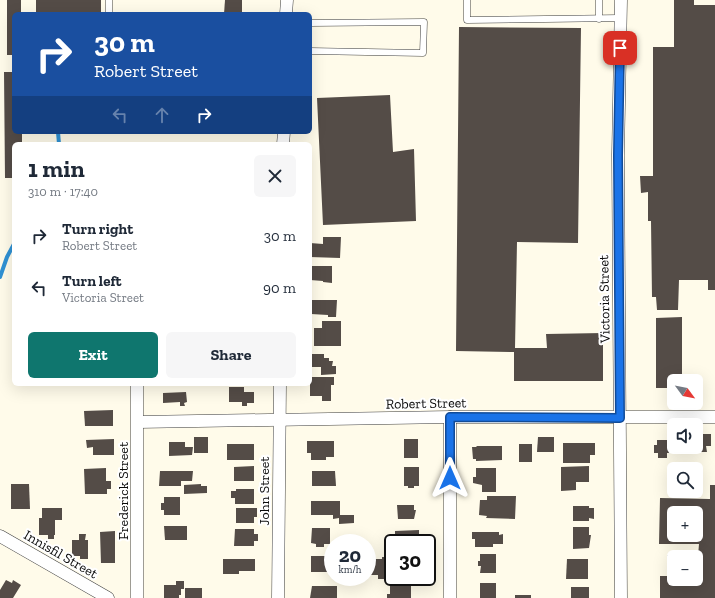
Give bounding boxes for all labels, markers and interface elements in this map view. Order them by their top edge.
text: 30 m [94,26,155,59]
icon: right [28,28,80,80]
pin [603,31,637,65]
icon: arrive [609,37,631,59]
text: Robert Street [94,60,198,82]
icon: left [109,104,131,126]
icon: ahead [151,104,173,126]
icon: right [193,104,215,126]
text: 1 min [28,154,85,183]
button: close [254,155,296,197]
text: 310 m · 17:40 [28,184,98,199]
text: Turn right [62,220,133,238]
icon: right [28,225,50,247]
text: 30 m [264,227,296,245]
text: Robert Street [62,238,137,253]
street label: Victoria Street [595,254,614,344]
text: Turn left [62,272,122,290]
icon: left [28,277,50,299]
text: 90 m [263,279,296,297]
text: Victoria Street [62,290,144,305]
button: Exit [28,332,158,378]
button: Share [166,332,296,378]
north arrow [667,374,703,410]
map controls [667,374,703,586]
street label: Robert Street [385,394,467,413]
button: sound [667,418,703,454]
street label: Frederick Street [115,441,132,540]
street label: John Street [256,456,273,526]
position arrow [429,457,471,499]
button: search [667,462,703,498]
button: + [667,506,703,542]
street label: Innisfil Street [21,526,101,583]
speed limit sign: 30 [384,534,436,586]
text: 20 [339,543,361,567]
button: − [667,550,703,586]
text: km/h [339,564,361,576]

